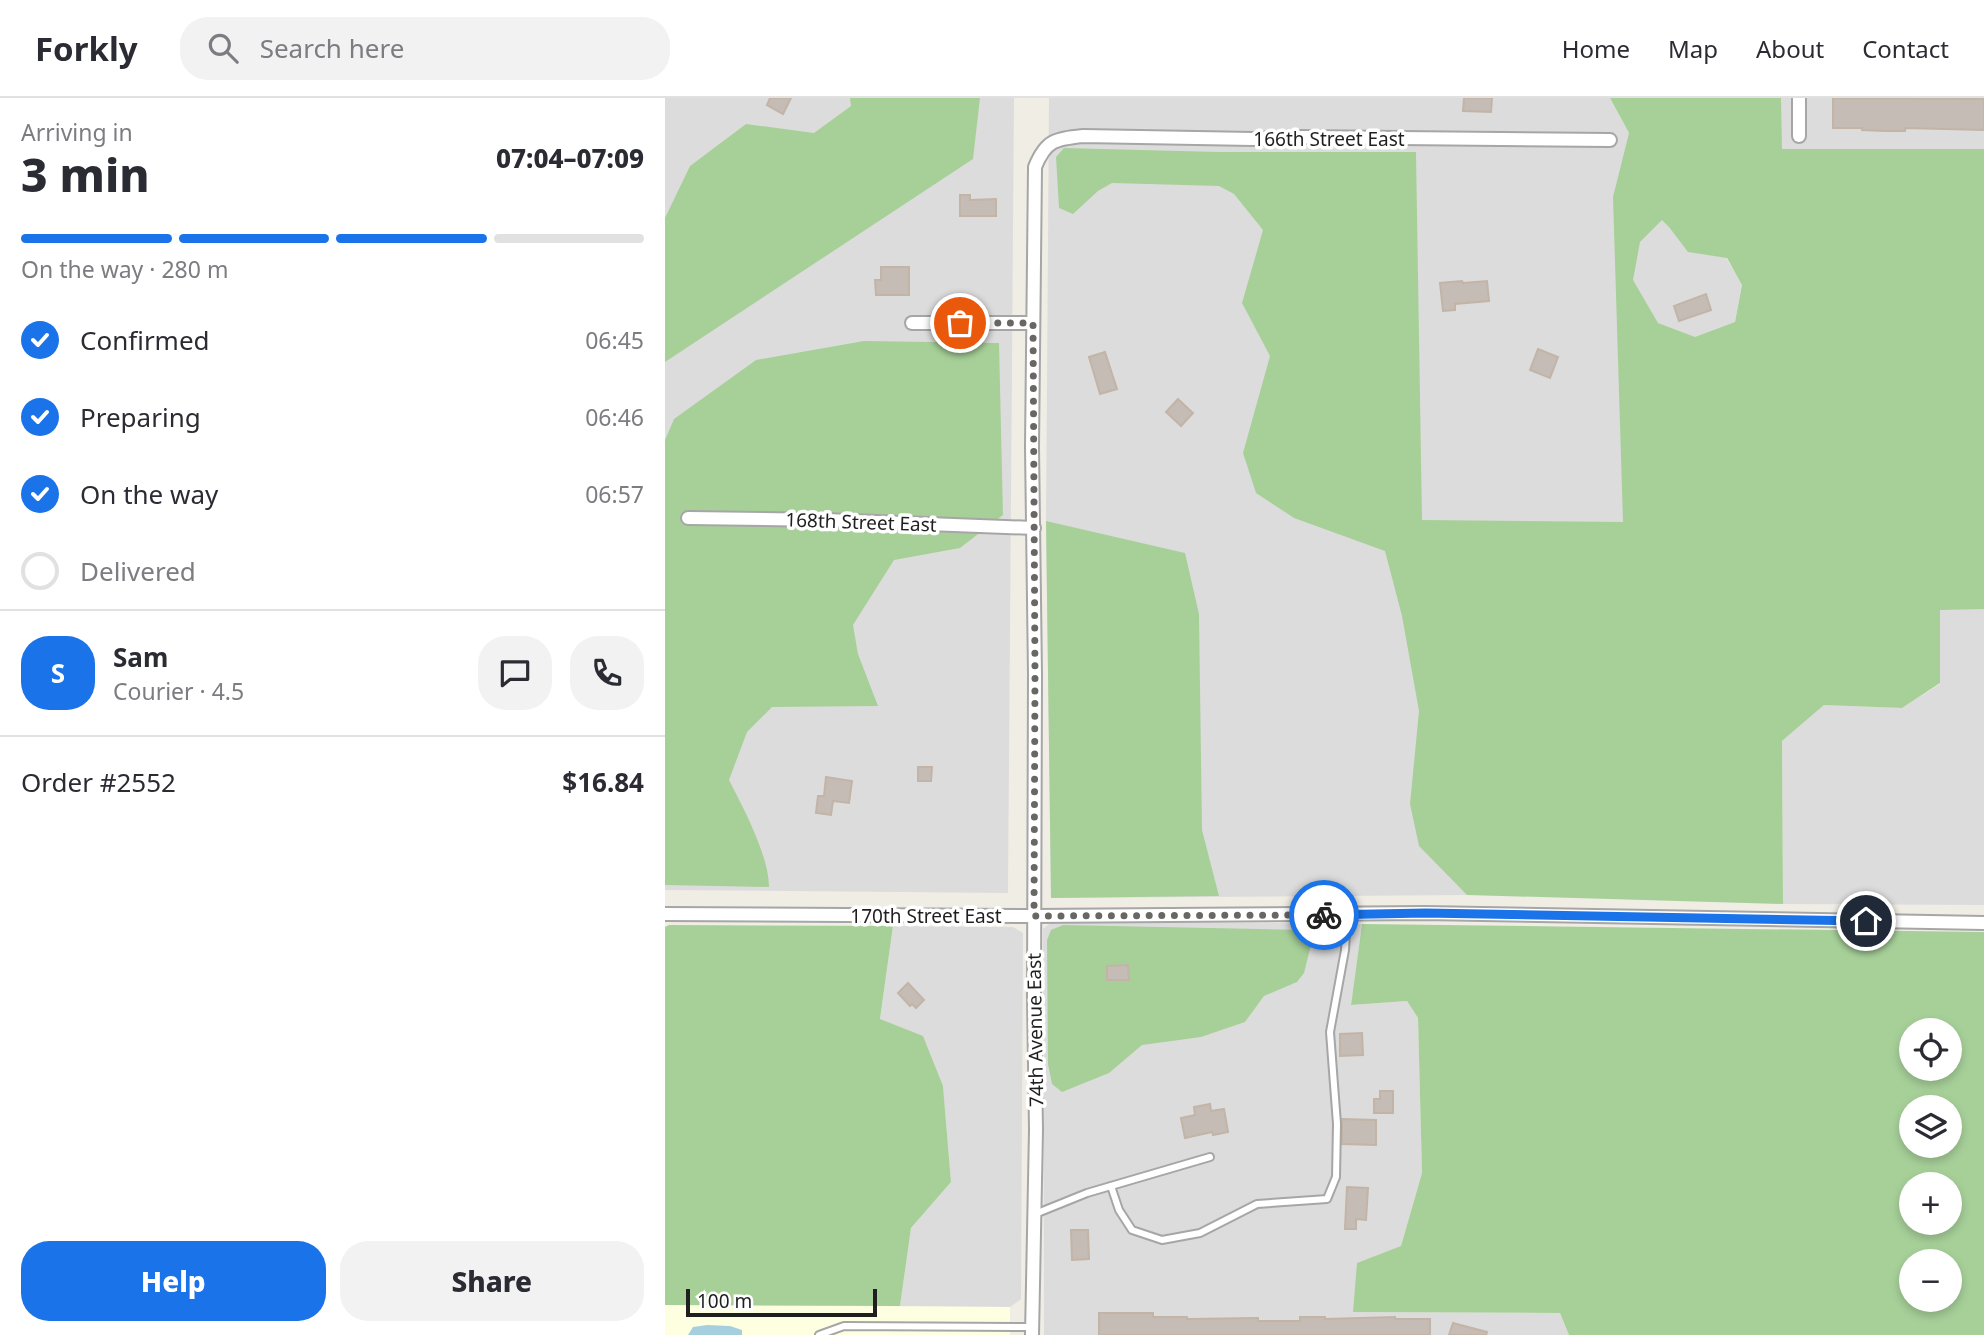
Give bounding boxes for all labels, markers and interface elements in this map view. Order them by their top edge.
search box [180,17,670,80]
text: Forkly [35,26,138,71]
icon: search [204,29,242,67]
text: Search here [260,30,404,66]
text: Home [1562,32,1630,65]
text: Map [1668,32,1718,65]
text: About [1756,32,1824,65]
text: Contact [1862,32,1949,65]
text: Arriving in [21,116,133,148]
street label: 166th Street East [1253,126,1405,152]
text: 07:04–07:09 [496,140,644,176]
text: 3 min [21,143,150,205]
text: On the way · 280 m [21,253,228,285]
pin [930,293,990,353]
icon: bag [941,304,979,342]
icon: check [21,321,59,359]
text: Confirmed [80,322,210,358]
text: 06:45 [585,324,644,356]
icon: check [21,398,59,436]
text: Preparing [80,399,201,435]
text: 06:46 [585,401,644,433]
icon: check [21,475,59,513]
text: On the way [80,476,218,512]
text: 06:57 [585,478,644,510]
street label: 168th Street East [785,506,937,538]
text: Delivered [80,553,196,589]
button: chat [478,636,552,710]
button: phone [570,636,644,710]
text: Sam [113,639,168,675]
text: S [51,655,65,691]
text: Courier · 4.5 [113,675,244,707]
text: Order #2552 [21,764,176,800]
text: $16.84 [562,764,644,800]
courier [1289,880,1359,950]
pin [1836,891,1896,951]
icon: bike [1305,896,1343,934]
icon: home [1847,902,1885,940]
street label: 170th Street East [850,903,1002,929]
street label: 74th Avenue East [1021,953,1049,1107]
map controls [1899,1018,1962,1312]
button: locate [1899,1018,1962,1081]
button: layers [1899,1095,1962,1158]
button: + [1899,1172,1962,1235]
button: Help [21,1241,326,1321]
button: Share [340,1241,644,1321]
button: − [1899,1249,1962,1312]
scale bar [686,1286,877,1318]
text: 100 m [697,1288,752,1314]

